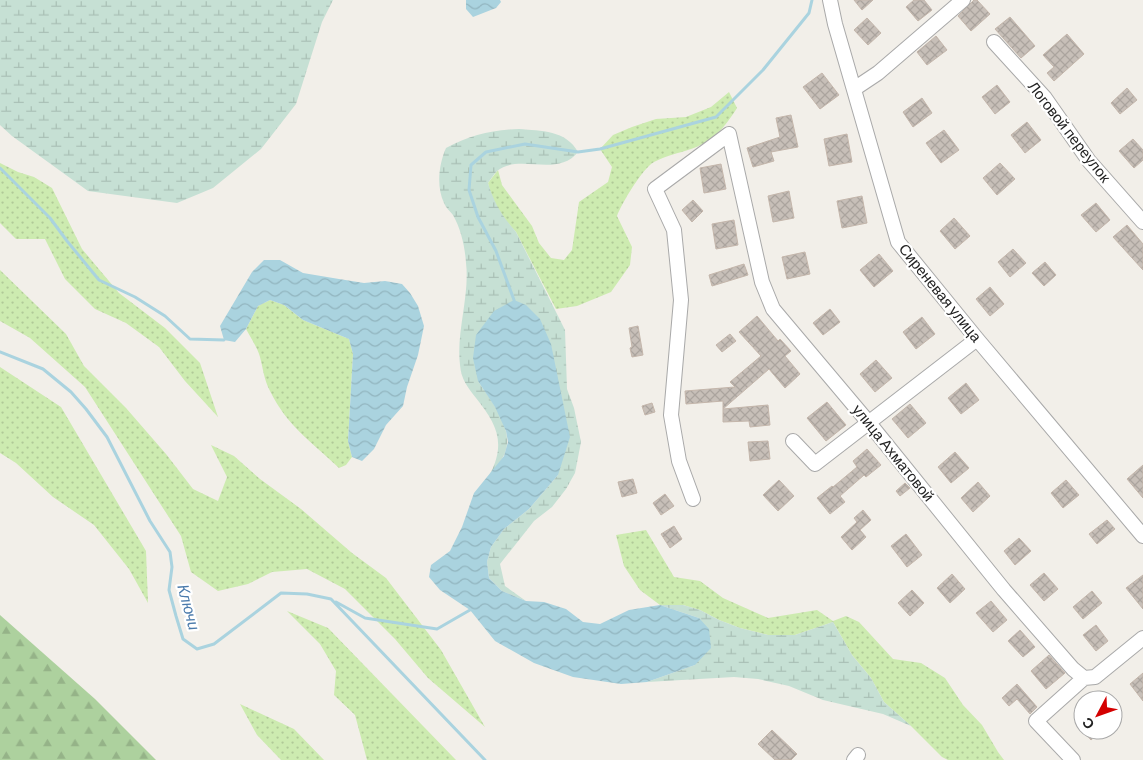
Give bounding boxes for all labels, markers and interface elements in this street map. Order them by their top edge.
street label: Логовой переулок [1025,77,1115,186]
street label: Сиреневая улица [896,240,986,346]
street label: улица Ахматовой [849,400,938,505]
water label: Ключи [174,582,205,632]
north arrow [1073,690,1123,740]
text: С [1078,714,1098,733]

